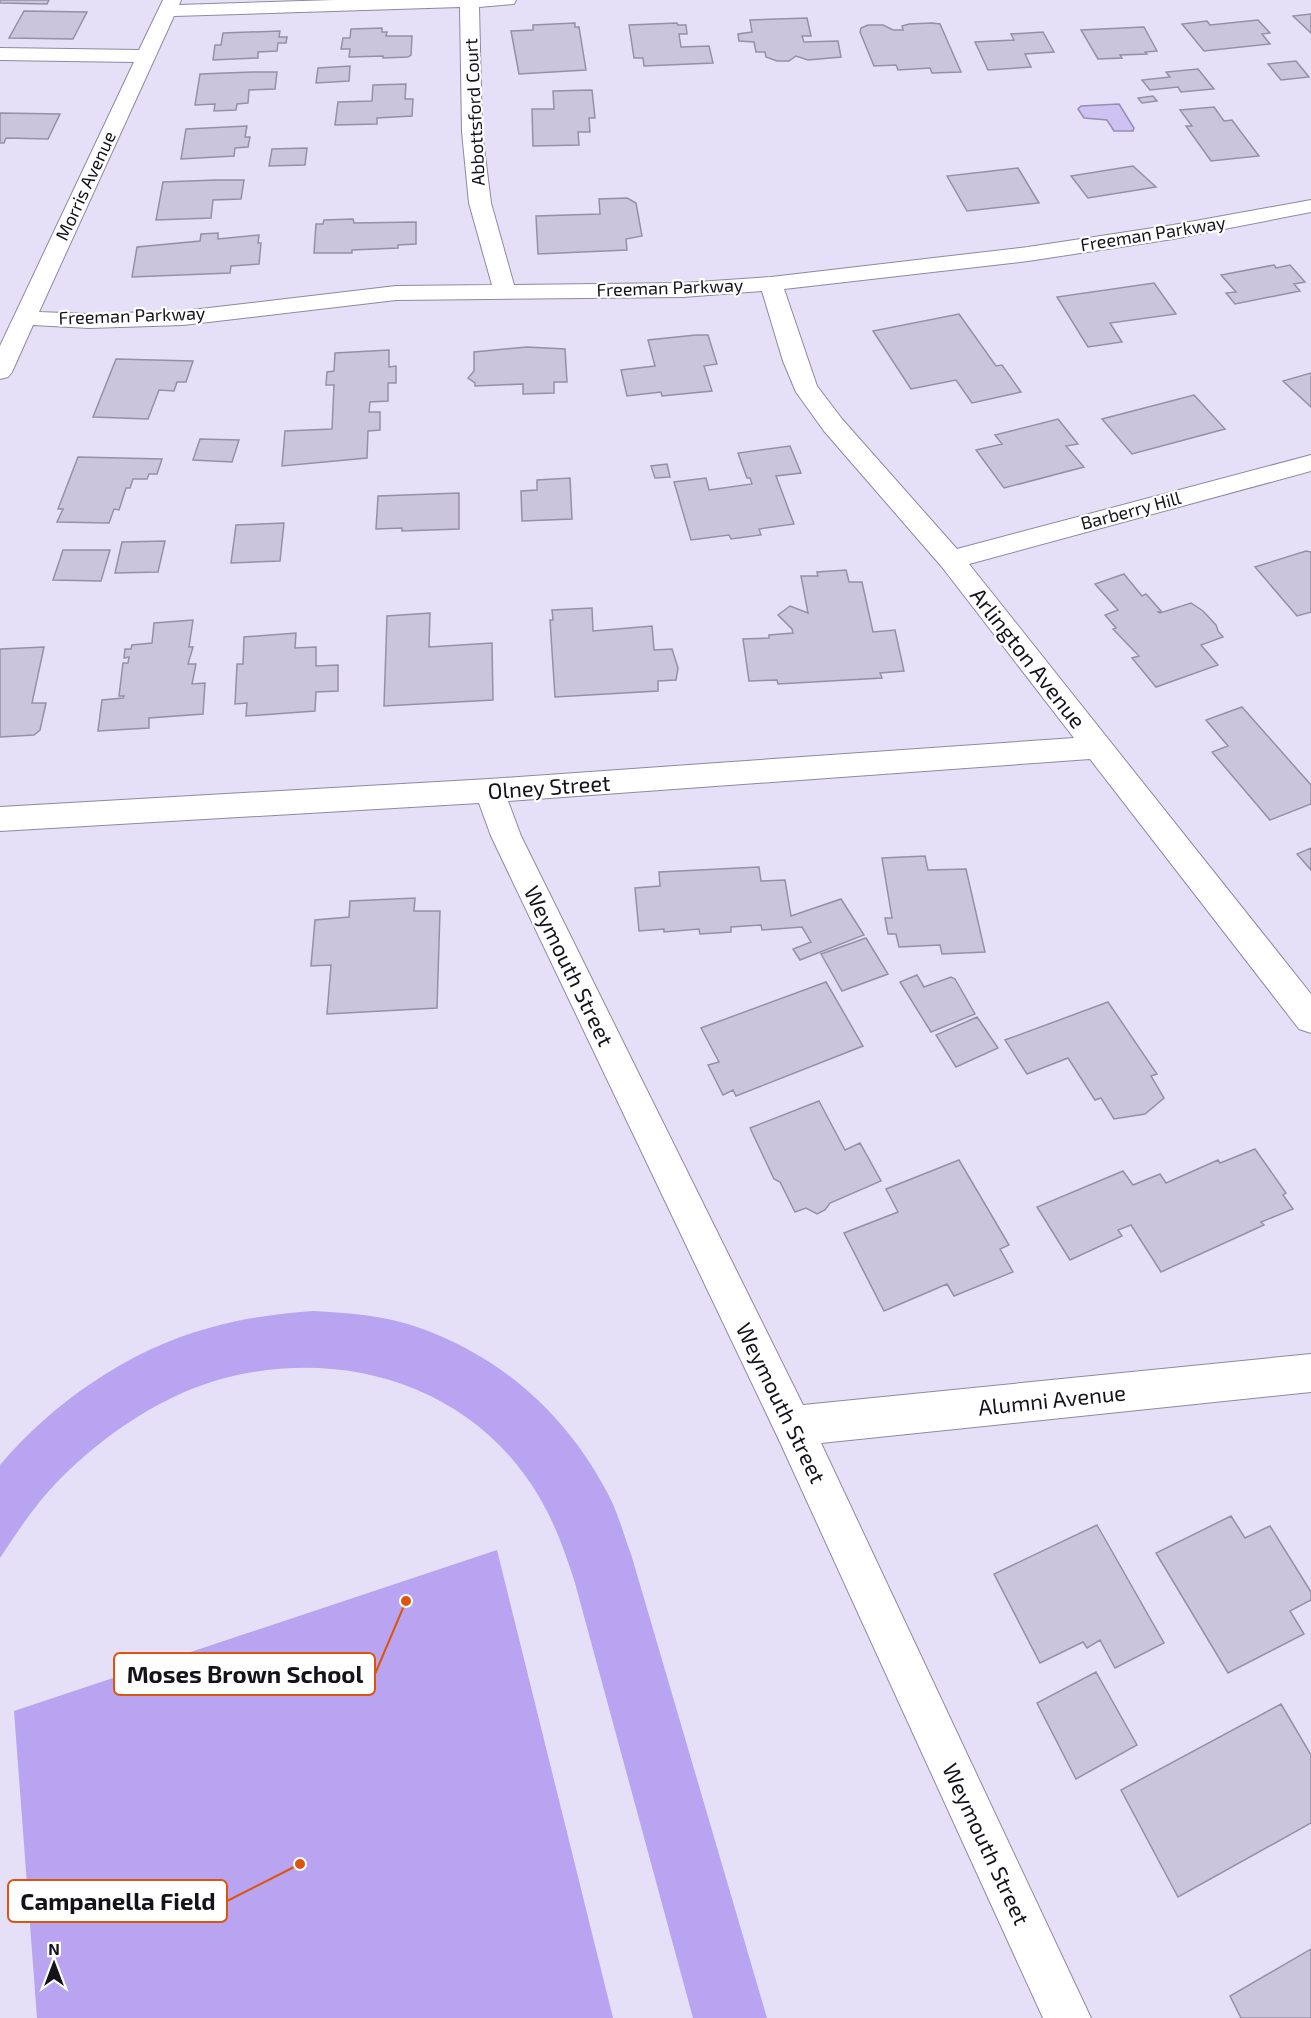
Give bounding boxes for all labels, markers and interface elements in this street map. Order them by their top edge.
street label: Abbottsford Court [459,37,489,186]
street label: Morris Avenue [50,127,120,244]
street label: Freeman Parkway [1079,211,1228,255]
street label: Freeman Parkway [596,273,744,301]
street label: Freeman Parkway [58,301,206,329]
street label: Barberry Hill [1078,486,1184,534]
street label: Arlington Avenue [966,582,1092,733]
street label: Olney Street [487,769,611,803]
street label: Weymouth Street [520,881,620,1050]
street label: Weymouth Street [732,1318,832,1487]
street label: Alumni Avenue [977,1378,1127,1420]
callout: Moses Brown School [114,1653,375,1695]
text: Moses Brown School [127,1659,363,1688]
street label: Weymouth Street [938,1759,1036,1929]
callout: Campanella Field [8,1880,227,1922]
text: Campanella Field [20,1886,216,1915]
north arrow [24,1934,84,1994]
text: N [48,1939,60,1958]

